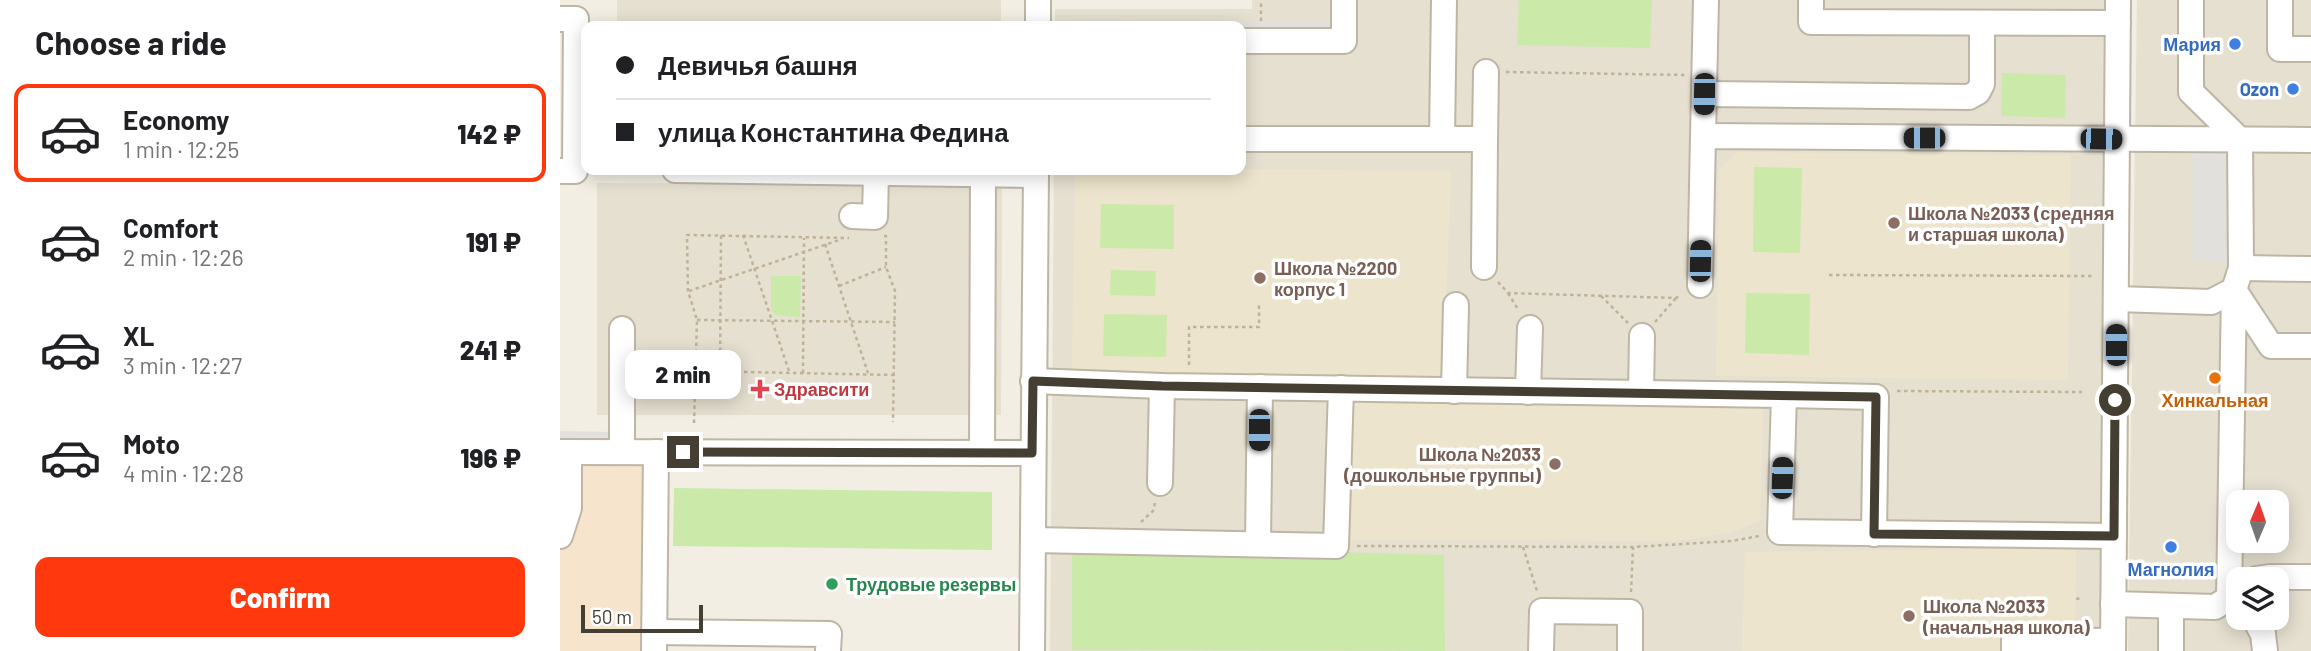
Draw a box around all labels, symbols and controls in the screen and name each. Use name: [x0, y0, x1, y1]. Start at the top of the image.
text: Choose a ride: [35, 23, 227, 61]
place label: Мария: [2163, 33, 2221, 55]
marker: Мария: [2227, 36, 2243, 52]
text: Девичья башня: [658, 49, 858, 80]
car: [1694, 73, 1715, 115]
place label: Ozon: [2240, 78, 2279, 100]
marker: Ozon: [2285, 81, 2301, 97]
icon: car: [39, 102, 102, 165]
text: Economy: [123, 104, 229, 135]
text: улица Константина Федина: [658, 116, 1009, 147]
text: 142 ₽: [457, 118, 521, 149]
car: [1904, 128, 1946, 149]
car: [2080, 128, 2123, 150]
text: 1 min · 12:25: [123, 135, 239, 163]
place label: Школа №2033 (средняя и старшая школа): [1908, 202, 2114, 245]
icon: car: [39, 210, 102, 273]
text: Comfort: [123, 212, 219, 243]
marker: Школа №2033 (средняя и старшая школа): [1886, 215, 1902, 231]
text: 191 ₽: [466, 226, 521, 257]
car: [1690, 240, 1711, 282]
text: 2 min · 12:26: [123, 243, 244, 271]
place label: Школа №2200 корпус 1: [1274, 257, 1397, 300]
marker: Школа №2200 корпус 1: [1252, 270, 1268, 286]
icon: car: [39, 318, 102, 381]
text: XL: [123, 320, 154, 351]
car: [2106, 324, 2127, 366]
text: 241 ₽: [460, 334, 521, 365]
callout: 2 min: [625, 350, 741, 400]
text: 3 min · 12:27: [123, 351, 242, 379]
text: 2 min: [655, 360, 711, 388]
marker: Хинкальная: [2207, 370, 2223, 386]
place label: Здравсити: [774, 378, 869, 400]
marker: Здравсити: [752, 381, 768, 397]
route start: [2099, 384, 2131, 416]
place label: Хинкальная: [2162, 389, 2268, 411]
car: [1249, 409, 1270, 451]
icon: car: [39, 426, 102, 489]
text: Moto: [123, 428, 180, 459]
route end: [667, 436, 699, 468]
text: 196 ₽: [460, 442, 521, 473]
place label: Школа №2033 (дошкольные группы): [1343, 443, 1542, 486]
marker: Школа №2033 (дошкольные группы): [1547, 456, 1563, 472]
car: [1771, 457, 1794, 499]
text: 4 min · 12:28: [123, 459, 244, 487]
north arrow: [2226, 490, 2289, 553]
map controls: [2226, 490, 2289, 630]
marker: Магнолия: [2163, 539, 2179, 555]
button: Confirm: [35, 557, 525, 637]
place label: Магнолия: [2127, 558, 2215, 580]
button: layers: [2226, 567, 2289, 630]
place label: Трудовые резервы: [846, 573, 1016, 595]
marker: Трудовые резервы: [824, 576, 840, 592]
place label: Школа №2033 (начальная школа): [1922, 595, 2090, 638]
scale bar: [581, 602, 704, 634]
text: 50 m: [592, 605, 632, 628]
marker: Школа №2033 (начальная школа): [1901, 608, 1917, 624]

